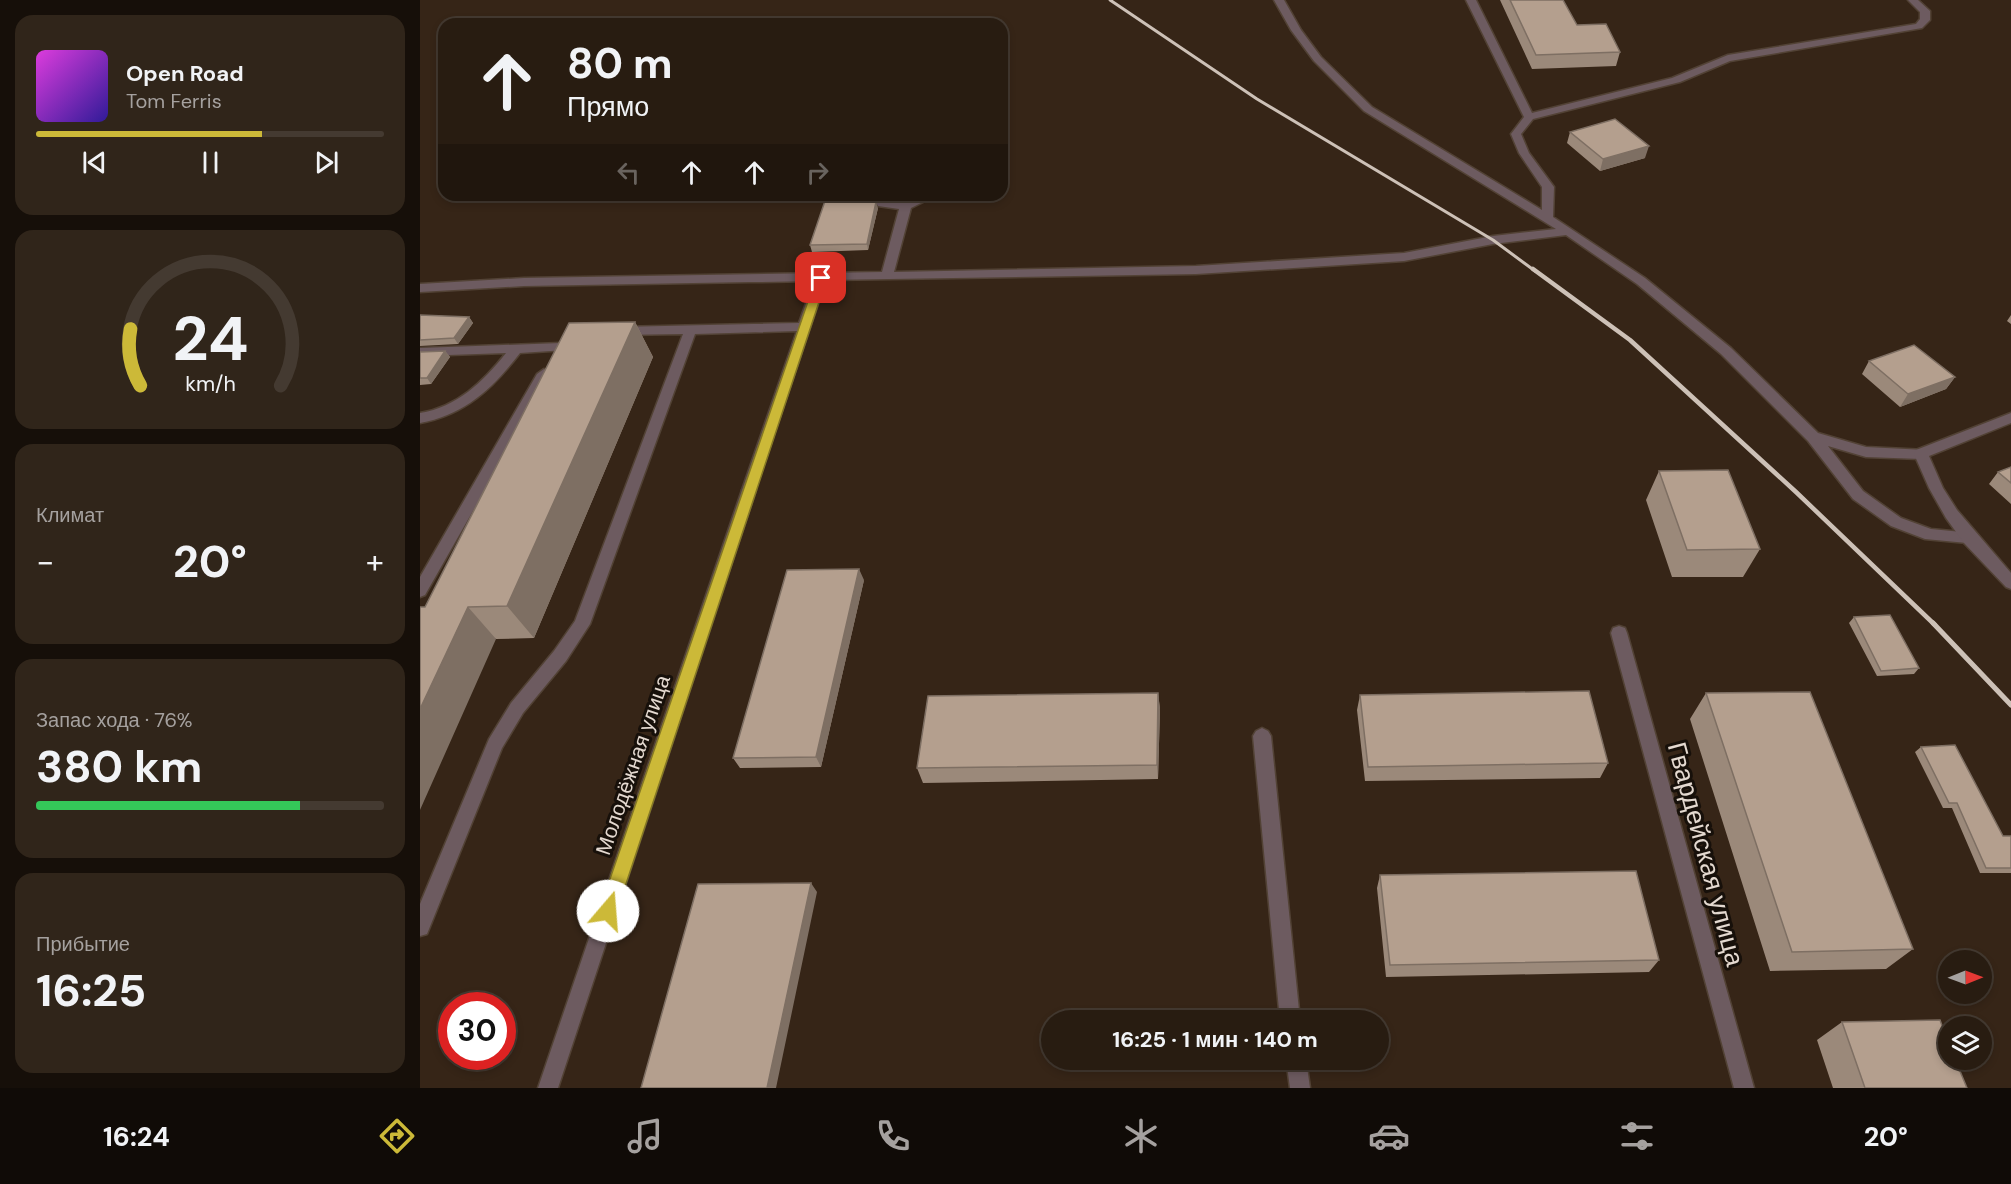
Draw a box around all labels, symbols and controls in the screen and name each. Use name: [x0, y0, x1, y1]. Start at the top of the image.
text: 80 m: [567, 36, 673, 91]
icon: ahead: [468, 42, 546, 120]
text: Open Road: [126, 59, 244, 88]
text: Tom Ferris: [126, 88, 222, 114]
text: Прямо: [567, 89, 649, 124]
icon: previous: [78, 146, 111, 179]
icon: pause: [194, 146, 227, 179]
icon: next: [310, 146, 343, 179]
icon: left: [612, 156, 645, 189]
icon: ahead: [675, 156, 708, 189]
icon: ahead: [738, 156, 771, 189]
icon: right: [801, 156, 834, 189]
pin: [795, 252, 846, 303]
icon: arrive: [804, 261, 837, 294]
text: 24: [172, 299, 248, 380]
text: km/h: [185, 371, 235, 399]
text: Климат: [36, 502, 104, 528]
text: 20°: [173, 532, 247, 591]
text: −: [36, 540, 54, 583]
text: +: [366, 540, 384, 583]
street label: Молодёжная улица: [589, 671, 677, 859]
text: Запас хода · 76%: [36, 707, 192, 733]
text: 380 km: [36, 737, 202, 796]
street label: Гвардейская улица: [1660, 738, 1752, 970]
position arrow: [576, 879, 640, 943]
text: Прибытие: [36, 931, 130, 957]
north arrow: [1938, 950, 1992, 1004]
map controls: [1938, 950, 1992, 1070]
text: 16:25: [36, 961, 146, 1020]
speed limit sign: 30: [438, 992, 516, 1070]
button: layers: [1938, 1016, 1992, 1070]
text: 16:25 · 1 мин · 140 m: [1112, 1025, 1318, 1054]
icon: directions: [376, 1115, 418, 1157]
icon: music: [624, 1115, 666, 1157]
icon: phone: [872, 1115, 914, 1157]
icon: climate: [1120, 1115, 1162, 1157]
icon: car: [1368, 1115, 1410, 1157]
icon: filters: [1616, 1115, 1658, 1157]
text: 16:24: [103, 1119, 170, 1154]
text: 20°: [1864, 1119, 1908, 1154]

